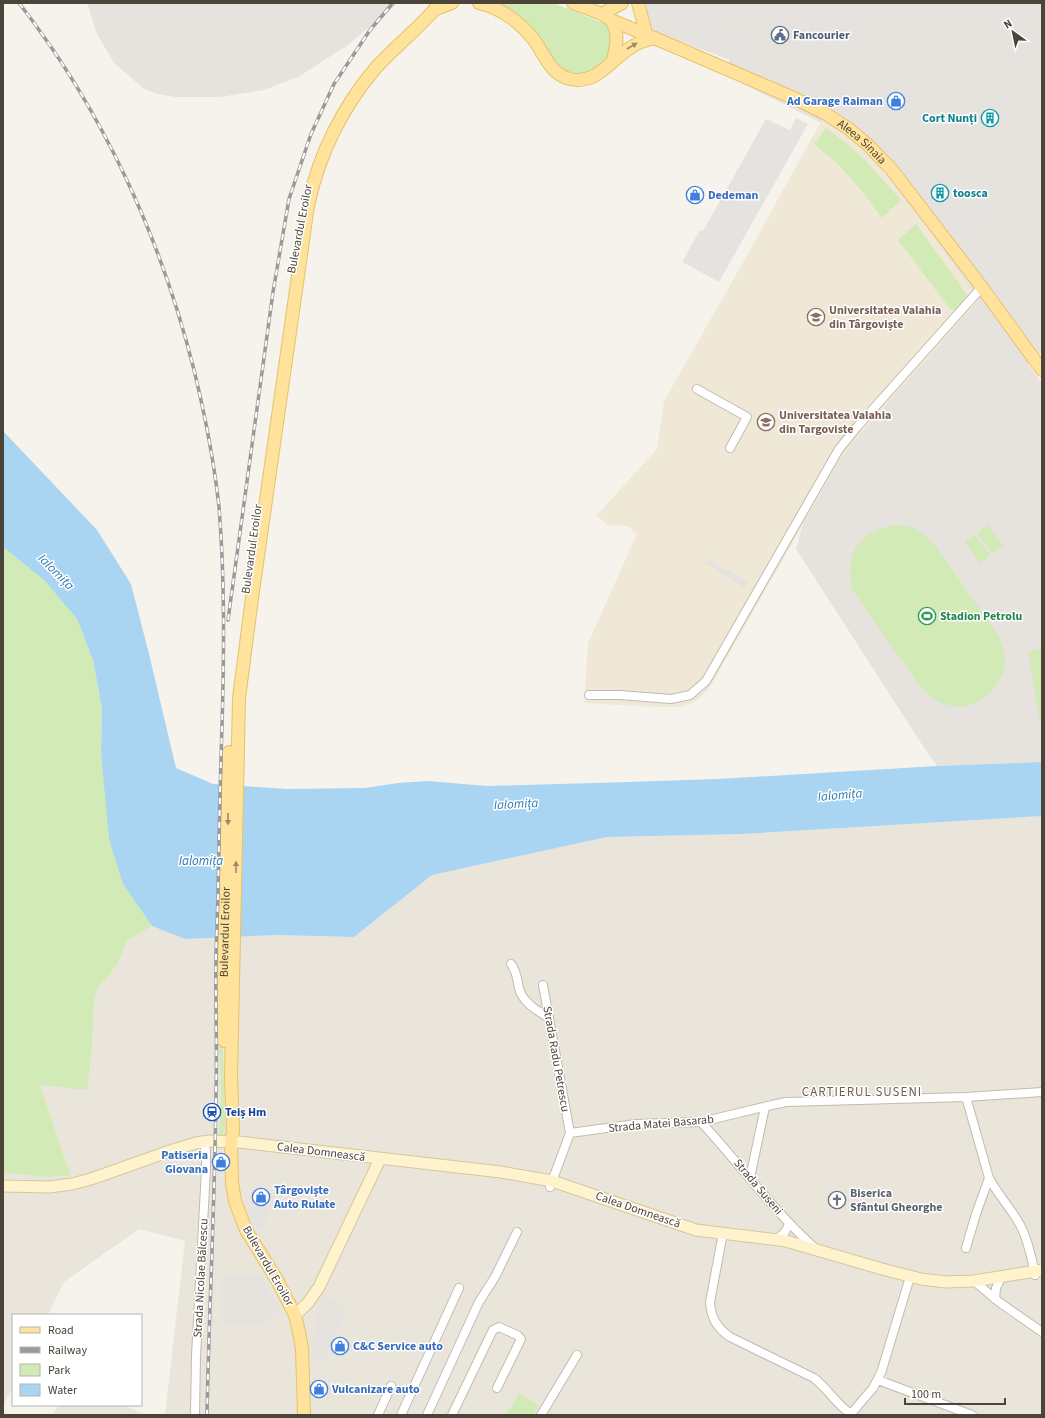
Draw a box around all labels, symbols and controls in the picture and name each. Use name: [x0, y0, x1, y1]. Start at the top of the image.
north arrow: [993, 12, 1033, 52]
text: N: [1001, 16, 1015, 32]
public building icon: Fancourier: [770, 25, 790, 45]
place label: Fancourier: [793, 27, 850, 44]
one-way arrow: [626, 43, 638, 50]
shop icon: Ad Garage Raiman: [886, 91, 906, 111]
place label: Ad Garage Raiman: [786, 93, 883, 110]
building icon: Cort Nunți: [980, 108, 1000, 128]
place label: Cort Nunți: [922, 110, 977, 127]
street label: Aleea Sinaia: [834, 115, 890, 168]
street label: Bulevardul Eroilor: [283, 182, 317, 275]
building icon: toosca: [930, 183, 950, 203]
shop icon: Dedeman: [685, 185, 705, 205]
place label: toosca: [953, 185, 988, 202]
place label: Dedeman: [708, 187, 759, 204]
place label: Universitatea Valahia din Târgoviște: [829, 302, 941, 333]
school or university icon: Universitatea Valahia din Târgoviște: [806, 307, 826, 327]
place label: Universitatea Valahia din Targoviste: [779, 407, 891, 438]
school or university icon: Universitatea Valahia din Targoviste: [756, 412, 776, 432]
street label: Bulevardul Eroilor: [237, 502, 267, 595]
water label: Ialomița: [34, 550, 78, 594]
sports icon: Stadion Petrolu: [917, 606, 937, 626]
place label: Stadion Petrolu: [940, 608, 1022, 625]
water label: Ialomița: [817, 784, 863, 806]
water label: Ialomița: [493, 794, 539, 814]
one-way arrow: [225, 813, 231, 826]
water label: Ialomița: [179, 852, 223, 870]
one-way arrow: [233, 860, 239, 873]
street label: Bulevardul Eroilor: [215, 886, 234, 977]
street label: Strada Radu Petrescu: [538, 1005, 574, 1113]
district label: CARTIERUL SUSENI: [802, 1083, 922, 1101]
station icon: Teiș Hm: [202, 1102, 222, 1122]
place label: Teiș Hm: [225, 1104, 266, 1121]
street label: Strada Matei Basarab: [608, 1111, 715, 1137]
street label: Calea Domnească: [276, 1138, 366, 1166]
place label: Patiseria Giovana: [161, 1147, 208, 1178]
shop icon: Patiseria Giovana: [211, 1152, 231, 1172]
street label: Strada Suseni: [729, 1155, 787, 1219]
place label: Târgoviște Auto Rulate: [273, 1182, 335, 1213]
place label: Biserica Sfântul Gheorghe: [850, 1185, 942, 1216]
shop icon: Târgoviște Auto Rulate: [251, 1187, 271, 1207]
street label: Calea Domnească: [593, 1187, 683, 1233]
church icon: Biserica Sfântul Gheorghe: [827, 1190, 847, 1210]
street label: Strada Nicolae Bălcescu: [189, 1218, 213, 1338]
street label: Bulevardul Eroilor: [238, 1223, 298, 1310]
legend: [12, 1314, 142, 1406]
text: Road: [48, 1322, 74, 1339]
shop icon: C&C Service auto: [330, 1336, 350, 1356]
place label: C&C Service auto: [353, 1338, 443, 1355]
text: Railway: [48, 1342, 87, 1359]
text: Park: [48, 1362, 70, 1379]
shop icon: Vulcanizare auto: [309, 1379, 329, 1399]
scale bar: [905, 1380, 1005, 1406]
place label: Vulcanizare auto: [331, 1381, 420, 1398]
text: Water: [48, 1382, 78, 1399]
text: 100 m: [911, 1386, 941, 1403]

